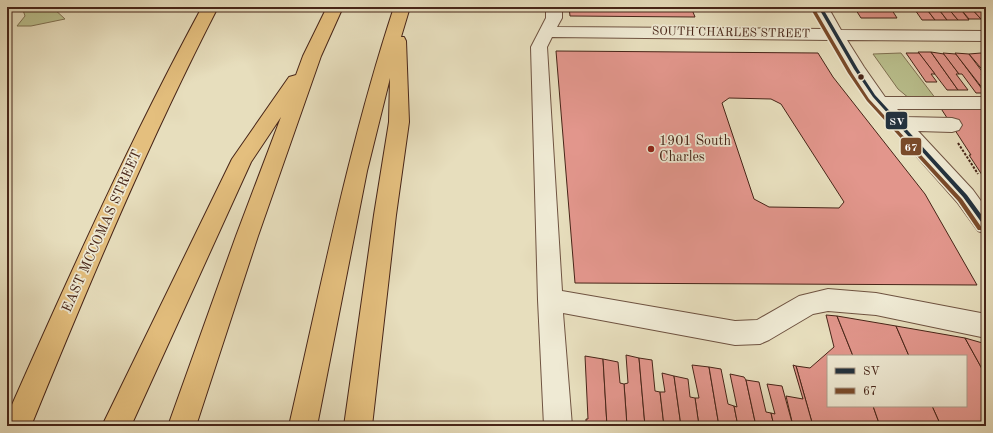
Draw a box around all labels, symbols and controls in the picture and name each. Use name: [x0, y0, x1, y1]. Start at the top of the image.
street label: SOUTH CHARLES STREET: [652, 26, 810, 40]
unlabelled marker: [856, 72, 866, 82]
line badge: SV: [885, 111, 908, 130]
text: SV: [889, 117, 905, 128]
place label: 1901 South Charles: [659, 134, 731, 164]
line badge: 67: [900, 137, 922, 156]
text: 67: [905, 143, 917, 154]
marker: 1901 South Charles: [646, 144, 656, 154]
street label: EAST MCCOMAS STREET: [60, 148, 144, 314]
legend: [827, 355, 967, 407]
text: SV: [863, 366, 880, 378]
text: 67: [863, 386, 877, 398]

